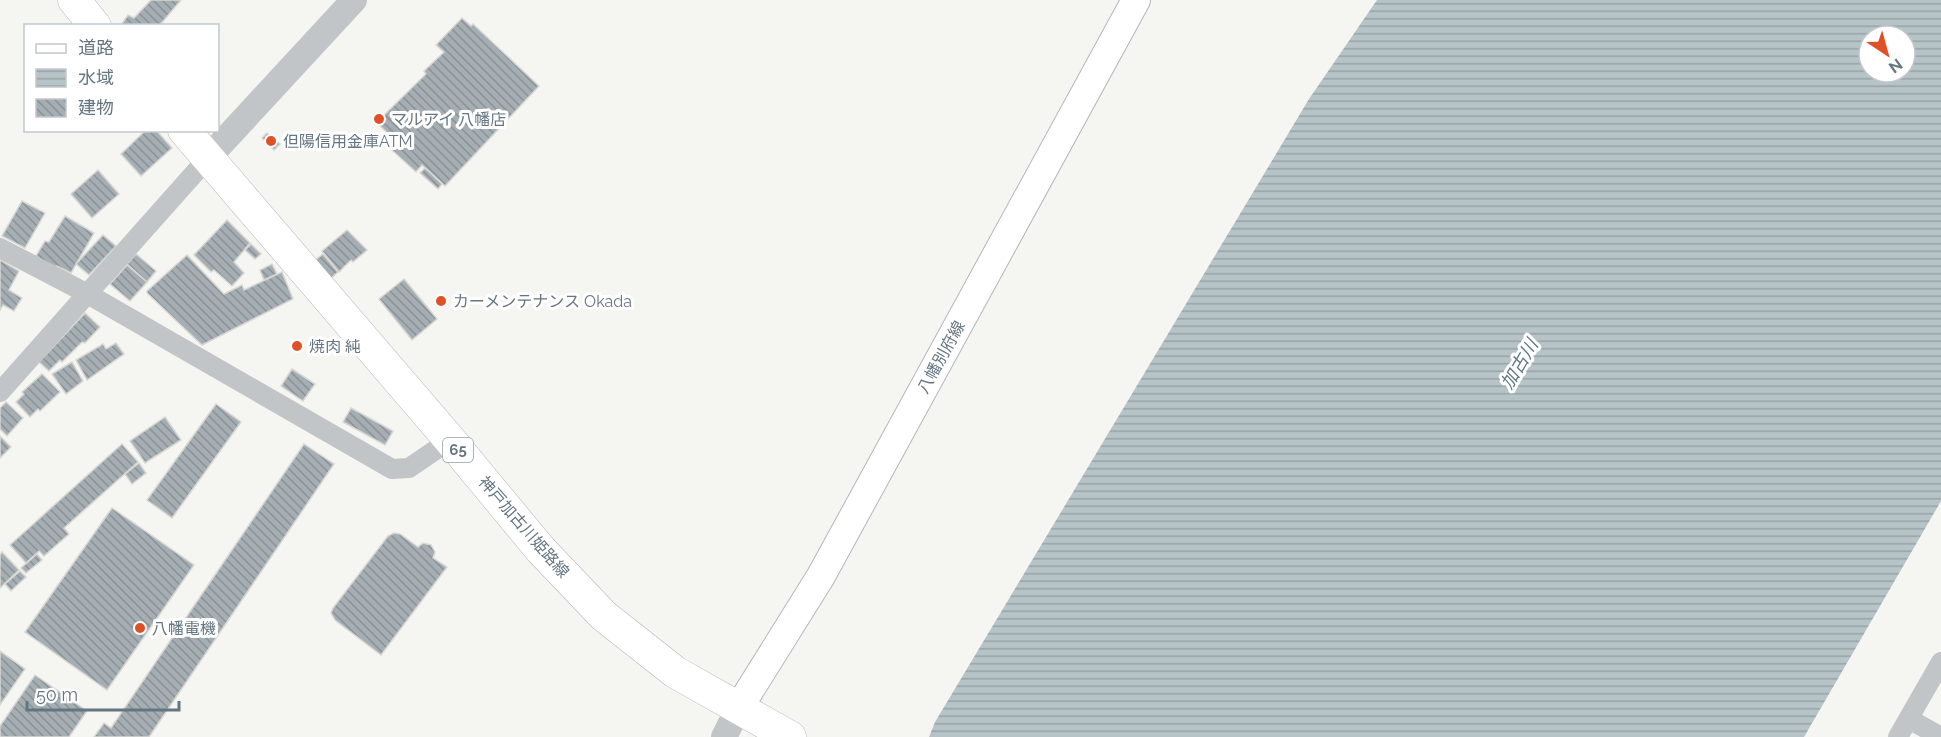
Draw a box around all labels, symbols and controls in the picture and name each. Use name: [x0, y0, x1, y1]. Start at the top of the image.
legend: [24, 24, 219, 132]
north arrow: [1857, 24, 1917, 84]
text: 道路: [78, 37, 114, 58]
text: N: [1885, 54, 1906, 77]
text: 水域: [78, 67, 114, 88]
text: 建物: [78, 97, 114, 118]
place label: マルアイ 八幡店: [391, 110, 506, 129]
marker: マルアイ 八幡店: [372, 112, 386, 126]
place label: 但陽信用金庫ATM: [283, 132, 413, 151]
marker: 但陽信用金庫ATM: [264, 134, 278, 148]
place label: カーメンテナンス Okada: [453, 292, 632, 311]
marker: カーメンテナンス Okada: [434, 294, 448, 308]
street label: 八幡別府線: [913, 317, 969, 397]
water label: 加古川: [1496, 334, 1543, 393]
place label: 焼肉 純: [309, 337, 361, 356]
marker: 焼肉 純: [290, 339, 304, 353]
road number: 65: [443, 438, 473, 462]
street label: 神戸加古川姫路線: [475, 472, 573, 582]
place label: 八幡電機: [152, 619, 216, 638]
marker: 八幡電機: [133, 621, 147, 635]
scale bar: [27, 674, 178, 712]
text: 50 m: [36, 684, 78, 705]

